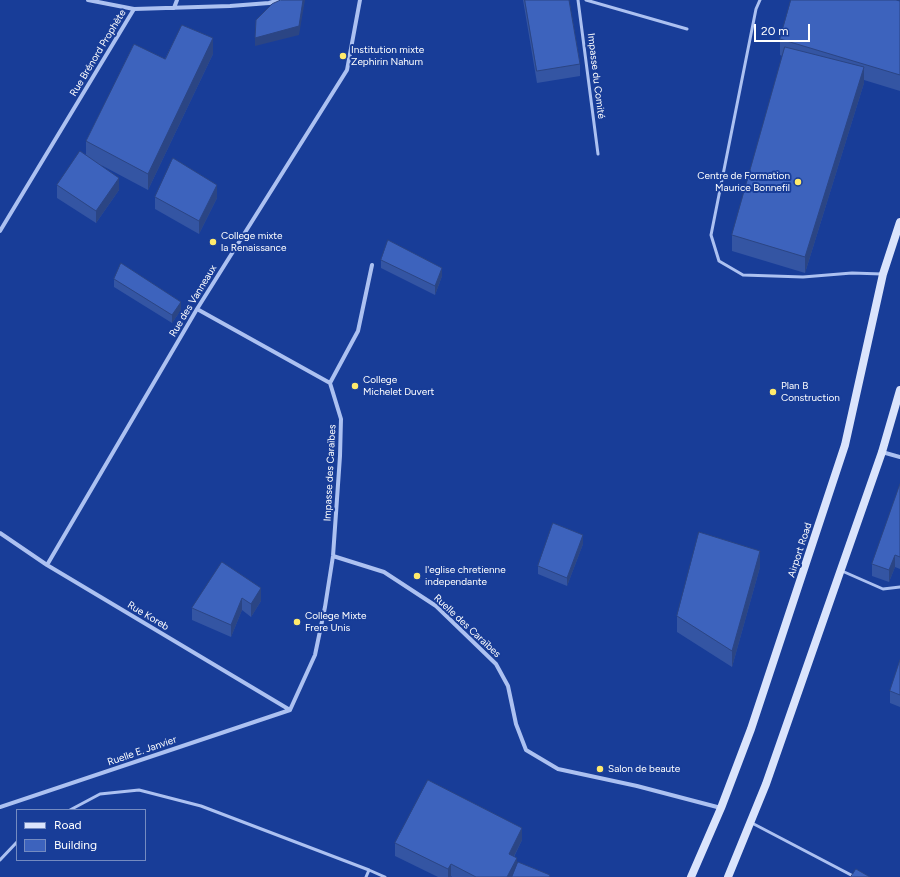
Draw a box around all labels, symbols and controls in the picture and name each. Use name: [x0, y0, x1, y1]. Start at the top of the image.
street label: Rue Brénord Prophète: [67, 8, 129, 98]
scale bar: [756, 16, 812, 42]
text: 20 m: [761, 24, 789, 38]
street label: Impasse du Comité: [585, 32, 607, 120]
place label: Institution mixte Zephirin Nahum: [351, 44, 424, 68]
marker: Institution mixte Zephirin Nahum: [338, 51, 348, 61]
place label: Centre de Formation Maurice Bonnefil: [697, 170, 790, 194]
marker: Centre de Formation Maurice Bonnefil: [793, 177, 803, 187]
place label: College mixte la Renaissance: [221, 230, 286, 254]
marker: College mixte la Renaissance: [208, 237, 218, 247]
street label: Rue des Vanneaux: [167, 263, 219, 339]
place label: College Michelet Duvert: [363, 374, 434, 398]
place label: Plan B Construction: [781, 380, 840, 404]
marker: College Michelet Duvert: [350, 381, 360, 391]
marker: Plan B Construction: [768, 387, 778, 397]
street label: Impasse des Caraïbes: [321, 424, 339, 522]
street label: Airport Road: [786, 521, 814, 579]
place label: l'eglise chretienne independante: [425, 564, 506, 588]
marker: l'eglise chretienne independante: [412, 571, 422, 581]
street label: Ruelle des Caraïbes: [431, 592, 503, 660]
street label: Rue Koreb: [125, 599, 171, 633]
place label: College Mixte Frere Unis: [305, 610, 366, 634]
marker: College Mixte Frere Unis: [292, 617, 302, 627]
street label: Ruelle E. Janvier: [106, 734, 178, 768]
place label: Salon de beaute: [608, 763, 680, 775]
marker: Salon de beaute: [595, 764, 605, 774]
legend: [16, 809, 146, 861]
text: Road: [54, 818, 82, 832]
text: Building: [54, 838, 97, 852]

